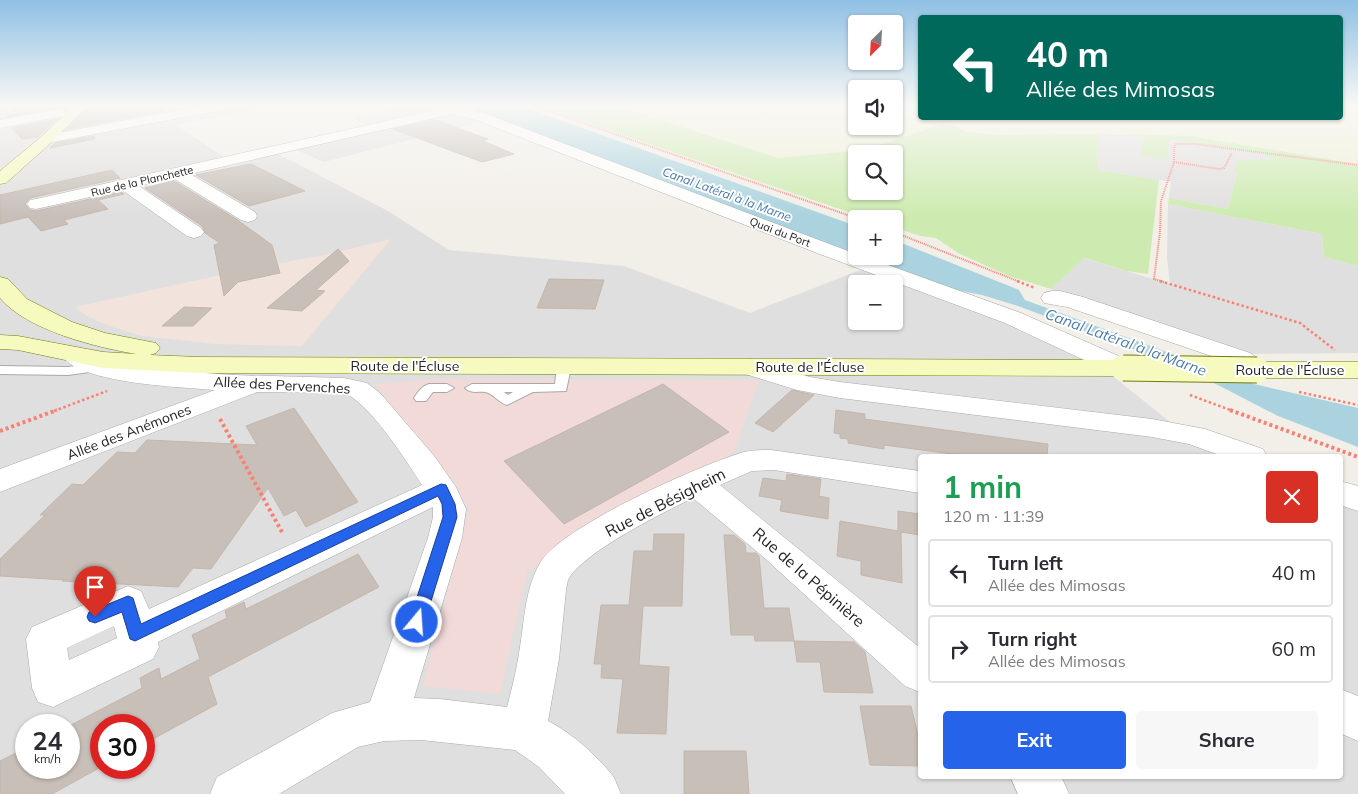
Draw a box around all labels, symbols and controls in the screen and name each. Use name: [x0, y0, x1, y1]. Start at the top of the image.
north arrow: [848, 15, 902, 70]
map controls: [848, 15, 903, 330]
text: 40 m: [1026, 32, 1109, 76]
icon: left: [943, 35, 1008, 100]
text: Allée des Mimosas: [1026, 75, 1215, 103]
button: sound: [848, 80, 903, 135]
button: search: [848, 145, 903, 200]
street label: Rue de la Planchette: [89, 162, 195, 200]
water label: Canal Latéral à la Marne: [660, 164, 794, 225]
button: +: [848, 210, 903, 265]
street label: Quai du Port: [748, 214, 813, 250]
button: −: [848, 275, 903, 330]
water label: Canal Latéral à la Marne: [1043, 304, 1209, 380]
street label: Route de l'Écluse: [351, 357, 459, 375]
street label: Route de l'Écluse: [756, 358, 864, 376]
street label: Route de l'Écluse: [1236, 361, 1344, 379]
street label: Allée des Pervenches: [213, 372, 351, 398]
street label: Allée des Anémones: [64, 400, 194, 464]
street label: Rue de Bésigheim: [601, 463, 729, 541]
text: 1 min: [943, 468, 1022, 506]
button: close: [1266, 471, 1318, 523]
text: 120 m · 11:39: [943, 506, 1044, 526]
street label: Rue de la Pépinière: [749, 523, 869, 631]
text: Turn left: [988, 551, 1063, 575]
icon: left: [945, 559, 973, 587]
text: 40 m: [1272, 561, 1316, 585]
pin: [74, 566, 116, 617]
icon: arrive: [81, 573, 109, 601]
text: Allée des Mimosas: [988, 575, 1126, 595]
position arrow: [390, 595, 442, 647]
text: Turn right: [988, 627, 1077, 651]
icon: right: [945, 635, 973, 663]
text: 60 m: [1272, 637, 1316, 661]
text: Allée des Mimosas: [988, 651, 1126, 671]
button: Exit: [943, 711, 1126, 769]
button: Share: [1136, 711, 1318, 769]
speed limit sign: 30: [90, 714, 155, 779]
text: 24: [32, 725, 63, 756]
text: km/h: [34, 751, 61, 766]

